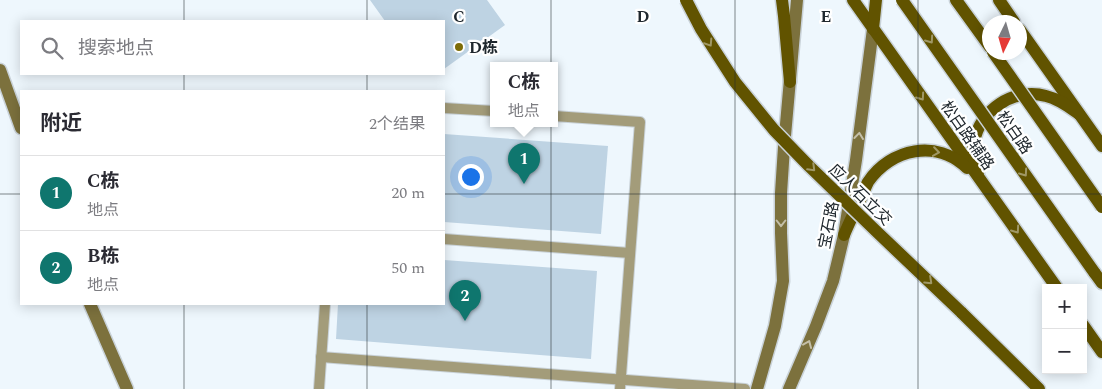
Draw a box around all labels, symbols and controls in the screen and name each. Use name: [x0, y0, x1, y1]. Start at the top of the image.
text: C: [453, 5, 465, 29]
text: D: [637, 5, 650, 29]
text: E: [821, 5, 831, 29]
north arrow: [982, 15, 1027, 60]
search box: [20, 20, 445, 75]
icon: search: [38, 34, 66, 62]
text: 搜索地点: [78, 34, 154, 63]
one-way arrow: [924, 34, 933, 44]
place label: D栋: [469, 36, 498, 60]
one-way arrow: [703, 37, 713, 46]
marker: D栋: [453, 41, 465, 53]
popup: [490, 62, 558, 127]
text: C栋: [508, 68, 540, 97]
one-way arrow: [915, 92, 925, 101]
street label: 松白路辅路: [934, 96, 1000, 175]
text: 地点: [508, 99, 540, 123]
street label: 松白路: [991, 106, 1038, 159]
text: 附近: [40, 108, 82, 140]
text: 2个结果: [369, 112, 425, 136]
one-way arrow: [853, 132, 864, 140]
pin: 1: [508, 143, 540, 184]
one-way arrow: [932, 146, 940, 157]
street label: 应人石立交: [823, 158, 897, 231]
one-way arrow: [806, 163, 815, 172]
your location: [458, 164, 484, 190]
text: C栋: [87, 167, 120, 196]
one-way arrow: [1018, 167, 1027, 176]
text: 1: [52, 181, 60, 205]
text: 20 m: [391, 181, 425, 205]
text: 地点: [87, 198, 119, 222]
street label: 宝石路: [813, 199, 845, 251]
one-way arrow: [776, 220, 786, 227]
one-way arrow: [1010, 224, 1018, 233]
text: B栋: [87, 242, 119, 271]
text: 2: [52, 256, 60, 280]
text: 50 m: [391, 256, 425, 280]
text: 地点: [87, 273, 119, 297]
one-way arrow: [923, 275, 932, 284]
pin: 2: [449, 280, 481, 321]
map controls: [1042, 284, 1087, 374]
button: +: [1042, 284, 1087, 329]
button: −: [1042, 329, 1087, 374]
one-way arrow: [802, 340, 813, 349]

